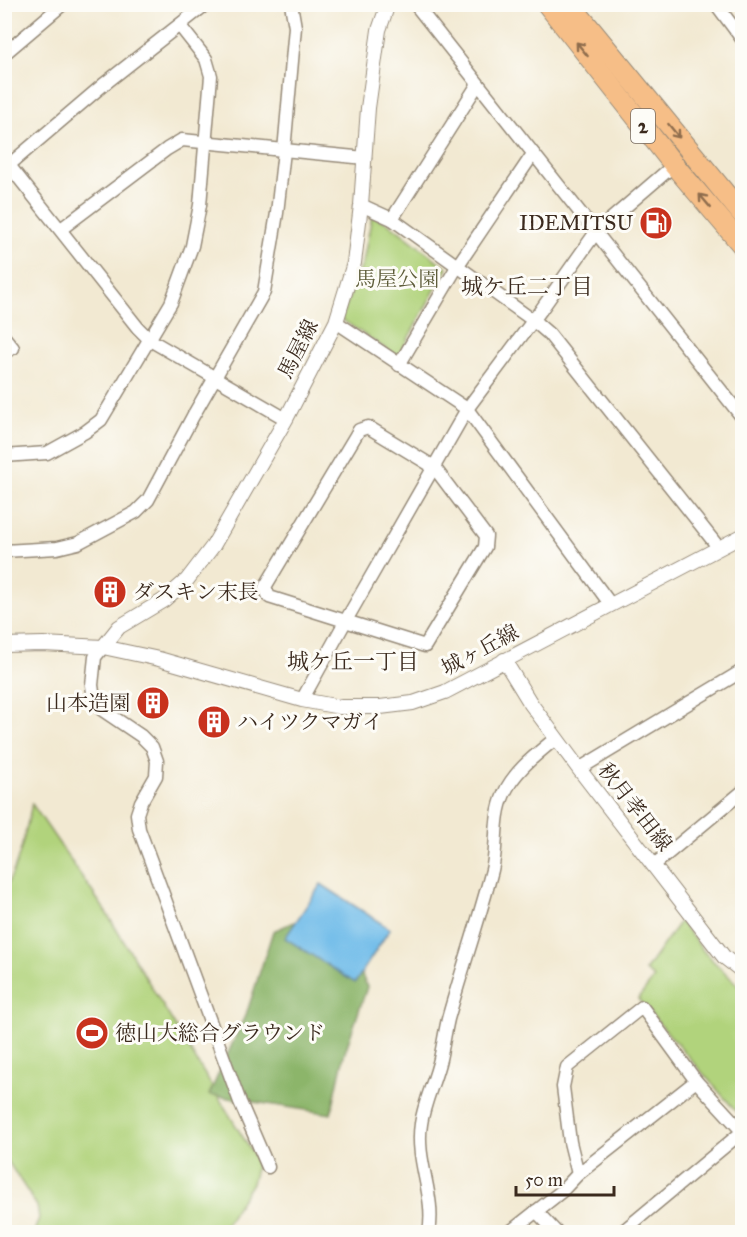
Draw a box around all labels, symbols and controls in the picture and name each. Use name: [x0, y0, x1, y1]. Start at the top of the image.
one-way arrow: [575, 42, 589, 57]
road number: 2: [631, 109, 655, 143]
one-way arrow: [668, 123, 681, 139]
one-way arrow: [698, 193, 711, 209]
fuel station icon: IDEMITSU: [638, 205, 674, 241]
place label: IDEMITSU: [519, 210, 633, 236]
park label: 馬屋公園: [355, 266, 439, 292]
district label: 城ケ丘二丁目: [461, 273, 593, 300]
street label: 馬屋線: [272, 315, 324, 383]
building icon: ダスキン末長: [92, 574, 128, 610]
place label: ダスキン末長: [133, 579, 259, 605]
street label: 城ヶ丘線: [437, 619, 523, 681]
district label: 城ケ丘一丁目: [287, 648, 419, 675]
building icon: 山本造園: [135, 685, 171, 721]
place label: 山本造園: [46, 690, 130, 716]
building icon: ハイツクマガイ: [196, 704, 232, 740]
place label: ハイツクマガイ: [237, 709, 383, 735]
street label: 秋月孝田線: [592, 758, 678, 856]
sports icon: 徳山大総合グラウンド: [74, 1015, 110, 1051]
place label: 徳山大総合グラウンド: [115, 1020, 325, 1046]
scale bar: [516, 1159, 614, 1197]
text: 50 m: [525, 1169, 563, 1191]

